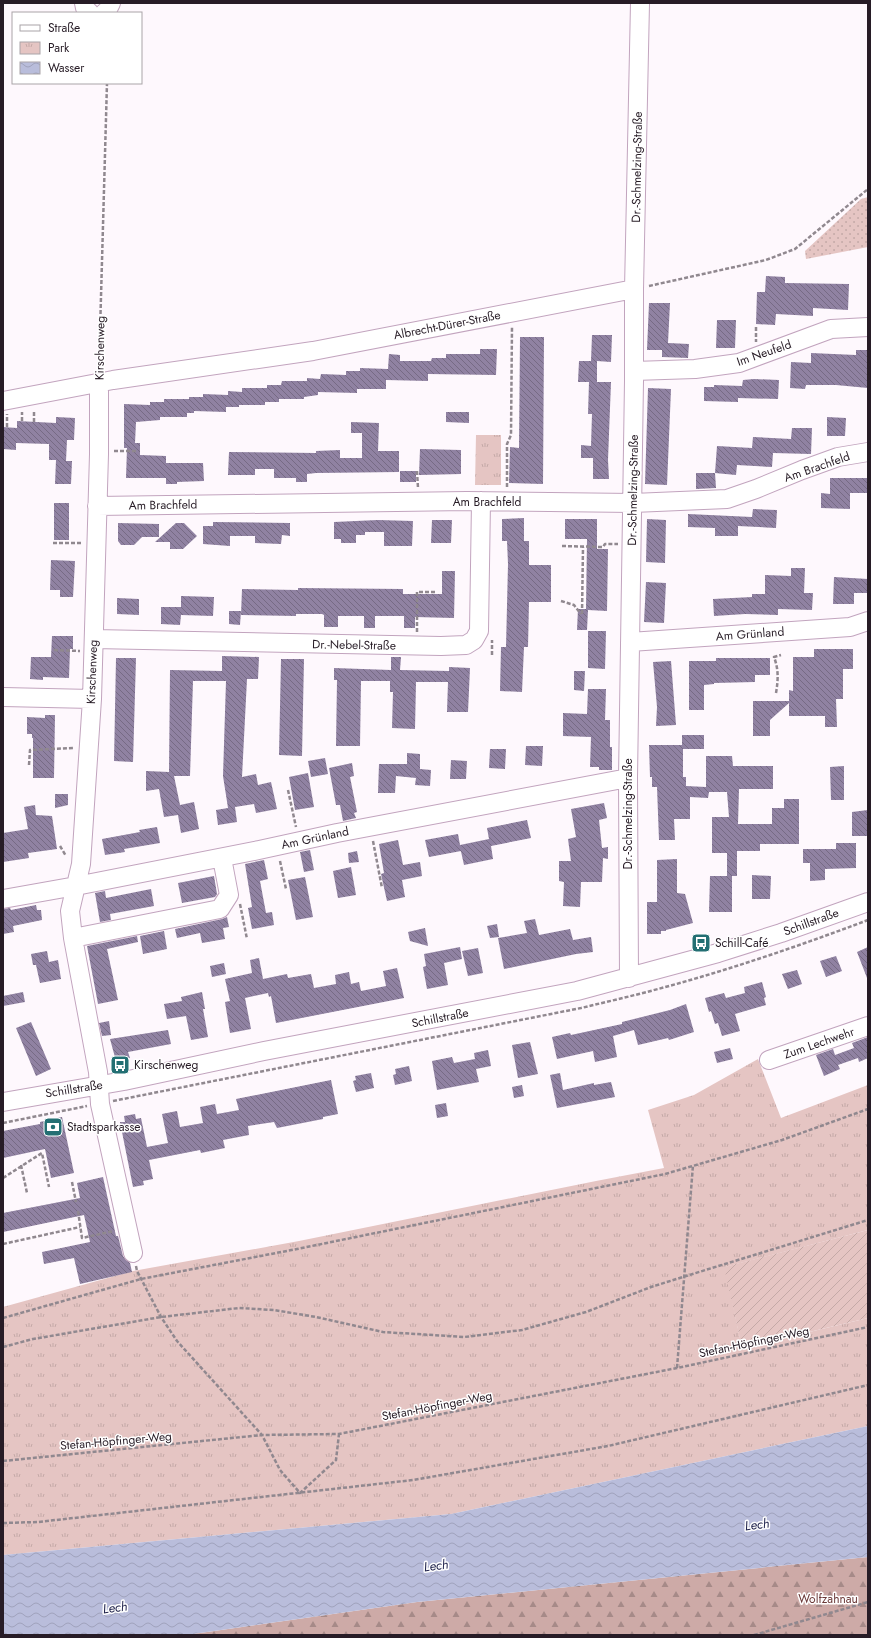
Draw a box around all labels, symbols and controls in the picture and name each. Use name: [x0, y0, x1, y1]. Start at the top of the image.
legend: [12, 12, 142, 84]
text: Straße: [48, 19, 80, 37]
text: Park: [48, 39, 70, 57]
text: Wasser: [48, 59, 85, 77]
street label: Dr.-Schmelzing-Straße: [627, 111, 647, 223]
street label: Albrecht-Dürer-Straße: [392, 306, 502, 344]
street label: Kirschenweg: [90, 316, 110, 380]
street label: Im Neufeld: [734, 335, 794, 371]
street label: Dr.-Schmelzing-Straße: [623, 434, 643, 546]
street label: Am Brachfeld: [782, 447, 852, 487]
street label: Am Brachfeld: [453, 493, 521, 511]
street label: Am Brachfeld: [128, 495, 198, 515]
street label: Am Grünland: [715, 623, 785, 645]
street label: Dr.-Nebel-Straße: [312, 635, 396, 655]
street label: Kirschenweg: [82, 640, 102, 704]
street label: Dr.-Schmelzing-Straße: [619, 758, 637, 870]
street label: Am Grünland: [280, 822, 350, 854]
street label: Schillstraße: [781, 904, 841, 940]
bus stop icon: Schill-Café: [690, 932, 712, 954]
place label: Schill-Café: [715, 934, 768, 952]
street label: Schillstraße: [410, 1004, 470, 1032]
street label: Zum Lechwehr: [781, 1022, 858, 1063]
bus stop icon: Kirschenweg: [109, 1054, 131, 1076]
place label: Kirschenweg: [134, 1056, 198, 1074]
street label: Schillstraße: [44, 1076, 104, 1102]
bank icon: Stadtsparkasse: [42, 1116, 64, 1138]
place label: Stadtsparkasse: [67, 1118, 140, 1136]
street label: Stefan-Höpfinger-Weg: [697, 1322, 811, 1362]
street label: Stefan-Höpfinger-Weg: [380, 1386, 494, 1426]
street label: Stefan-Höpfinger-Weg: [59, 1427, 173, 1455]
water label: Lech: [744, 1514, 771, 1535]
water label: Lech: [423, 1555, 450, 1576]
park label: Wolfzahnau: [798, 1590, 858, 1608]
water label: Lech: [102, 1597, 129, 1618]

